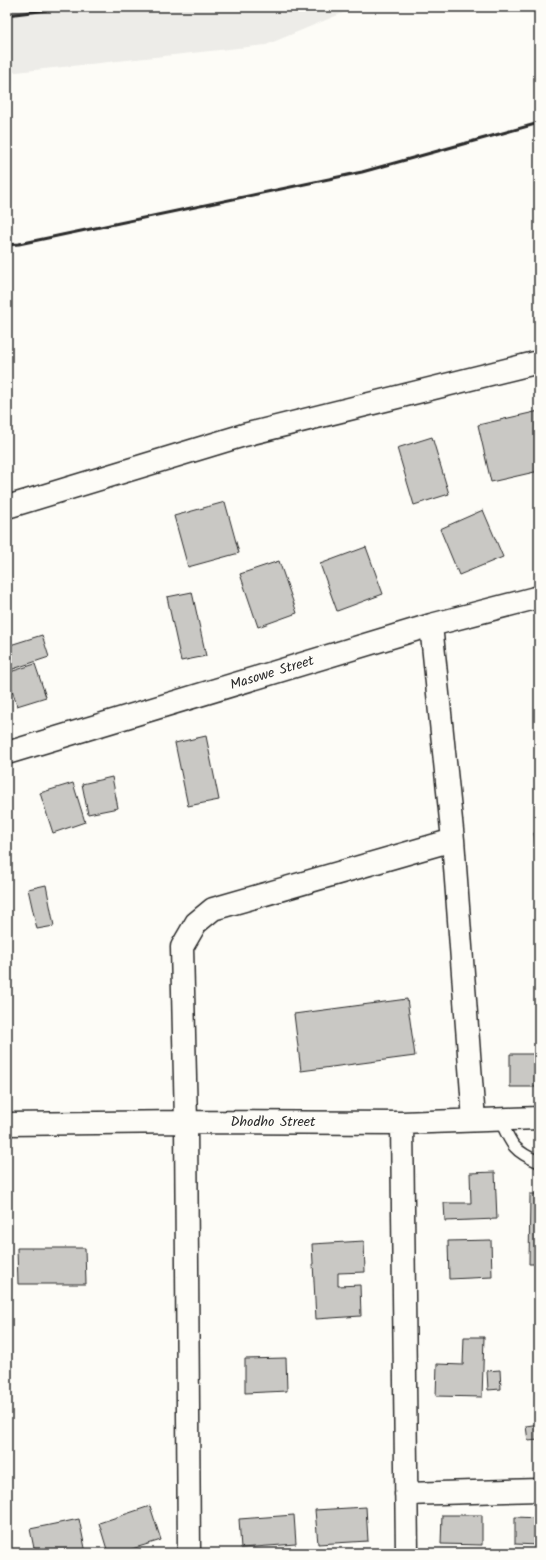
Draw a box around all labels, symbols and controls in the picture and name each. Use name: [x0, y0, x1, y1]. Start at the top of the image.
street label: Masowe Street: [227, 650, 317, 696]
street label: Dhodho Street: [231, 1111, 316, 1133]

